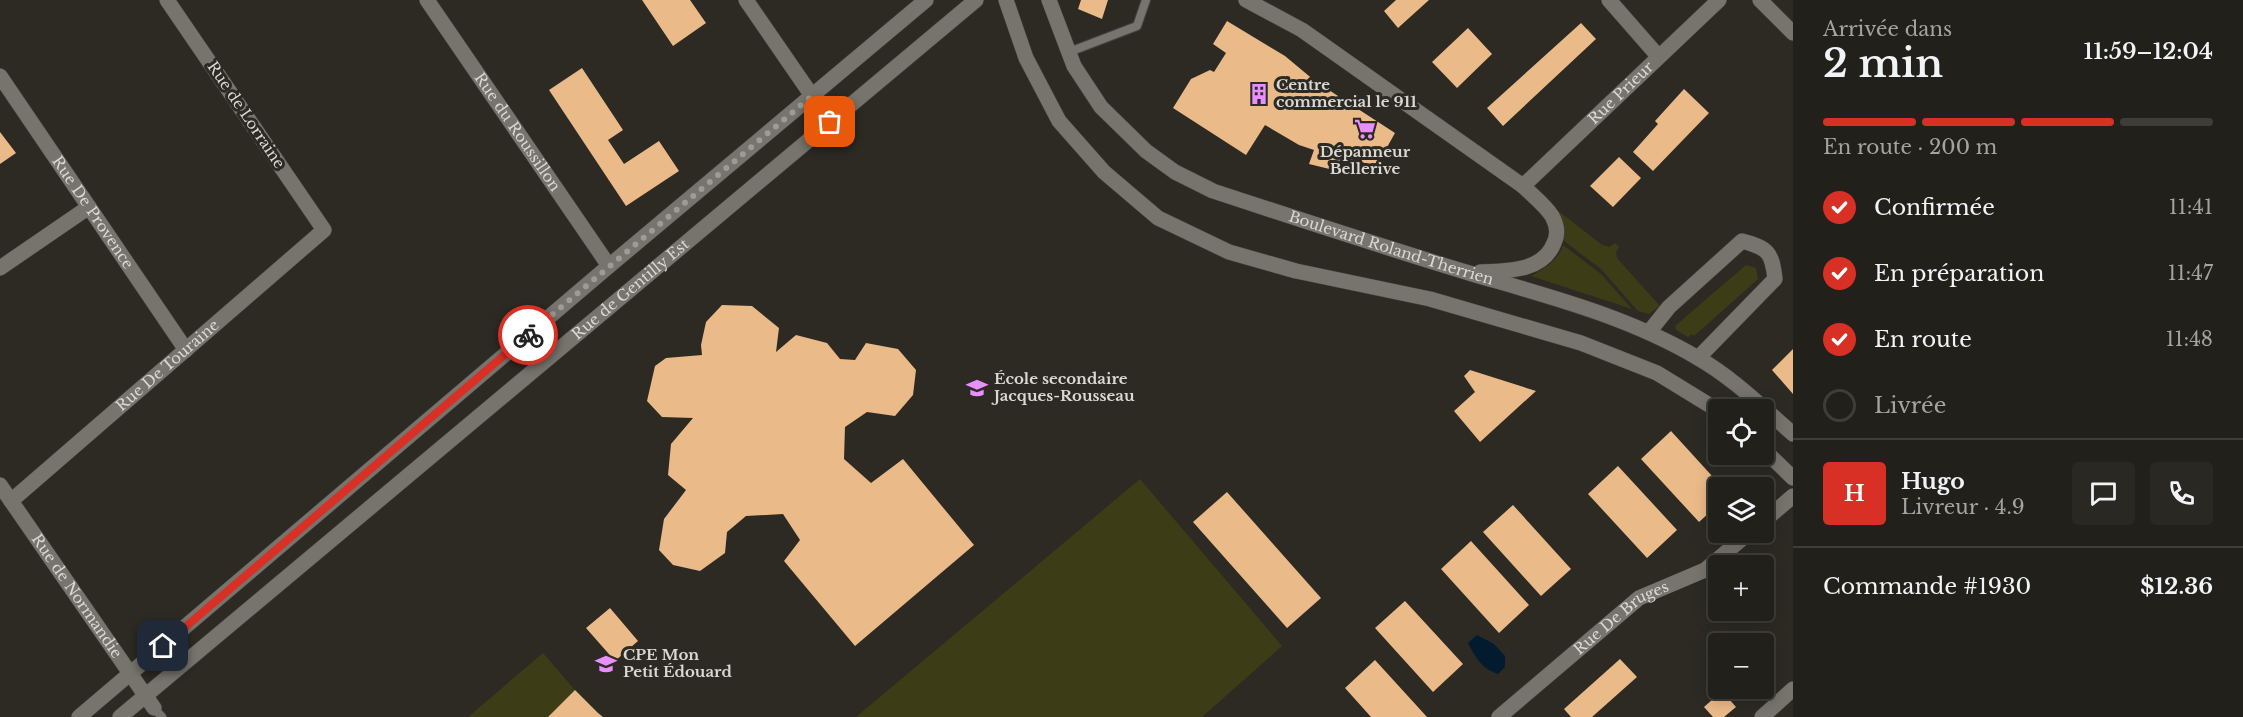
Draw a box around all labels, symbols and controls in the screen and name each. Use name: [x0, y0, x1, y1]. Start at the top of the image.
text: Arrivée dans: [1823, 17, 1952, 41]
text: 11:59–12:04: [2084, 38, 2213, 65]
text: 2 min: [1823, 39, 1943, 88]
street label: Rue Prieur: [1584, 57, 1658, 128]
street label: Rue de Lorraine: [204, 58, 289, 172]
street label: Rue du Roussillon: [471, 69, 565, 195]
place label: Centre commercial le 911: [1276, 75, 1417, 111]
building icon: Centre commercial le 911: [1247, 82, 1271, 106]
pin: [804, 96, 855, 147]
icon: bag: [813, 105, 846, 138]
supermarket icon: Dépanneur Bellerive: [1353, 117, 1377, 141]
text: En route · 200 m: [1823, 135, 1997, 159]
place label: Dépanneur Bellerive: [1320, 142, 1411, 178]
street label: Rue De Provence: [48, 152, 138, 272]
icon: check: [1823, 191, 1856, 224]
text: Confirmée: [1874, 194, 1995, 221]
text: 11:41: [2169, 195, 2213, 219]
street label: Boulevard Roland-Therrien: [1286, 207, 1496, 289]
street label: Rue de Gentilly Est: [568, 234, 693, 344]
icon: check: [1823, 257, 1856, 290]
text: En préparation: [1874, 260, 2044, 287]
text: 11:47: [2168, 261, 2213, 285]
courier: [498, 305, 558, 365]
street label: Rue De Touraine: [112, 315, 223, 415]
icon: bike: [512, 319, 545, 352]
icon: check: [1823, 323, 1856, 356]
text: En route: [1874, 326, 1972, 353]
text: 11:48: [2166, 327, 2213, 351]
place label: École secondaire Jacques-Rousseau: [991, 369, 1135, 405]
school or university icon: École secondaire Jacques-Rousseau: [965, 376, 989, 400]
text: Livrée: [1874, 392, 1946, 419]
map controls: [1708, 399, 1774, 699]
button: locate: [1708, 399, 1774, 465]
button: chat: [2072, 462, 2135, 525]
button: phone: [2150, 462, 2213, 525]
text: Hugo: [1901, 468, 1965, 495]
button: layers: [1708, 477, 1774, 543]
text: H: [1844, 480, 1865, 507]
text: Livreur · 4.9: [1901, 495, 2025, 519]
street label: Rue de Normandie: [28, 530, 127, 661]
button: +: [1708, 555, 1774, 621]
text: Commande #1930: [1823, 573, 2031, 600]
text: $12.36: [2140, 573, 2213, 600]
street label: Rue De Bruges: [1569, 576, 1671, 658]
pin: [137, 620, 188, 671]
icon: home: [146, 629, 179, 662]
button: −: [1708, 633, 1774, 699]
place label: CPE Mon Petit Édouard: [623, 645, 732, 681]
school or university icon: CPE Mon Petit Édouard: [594, 652, 618, 676]

